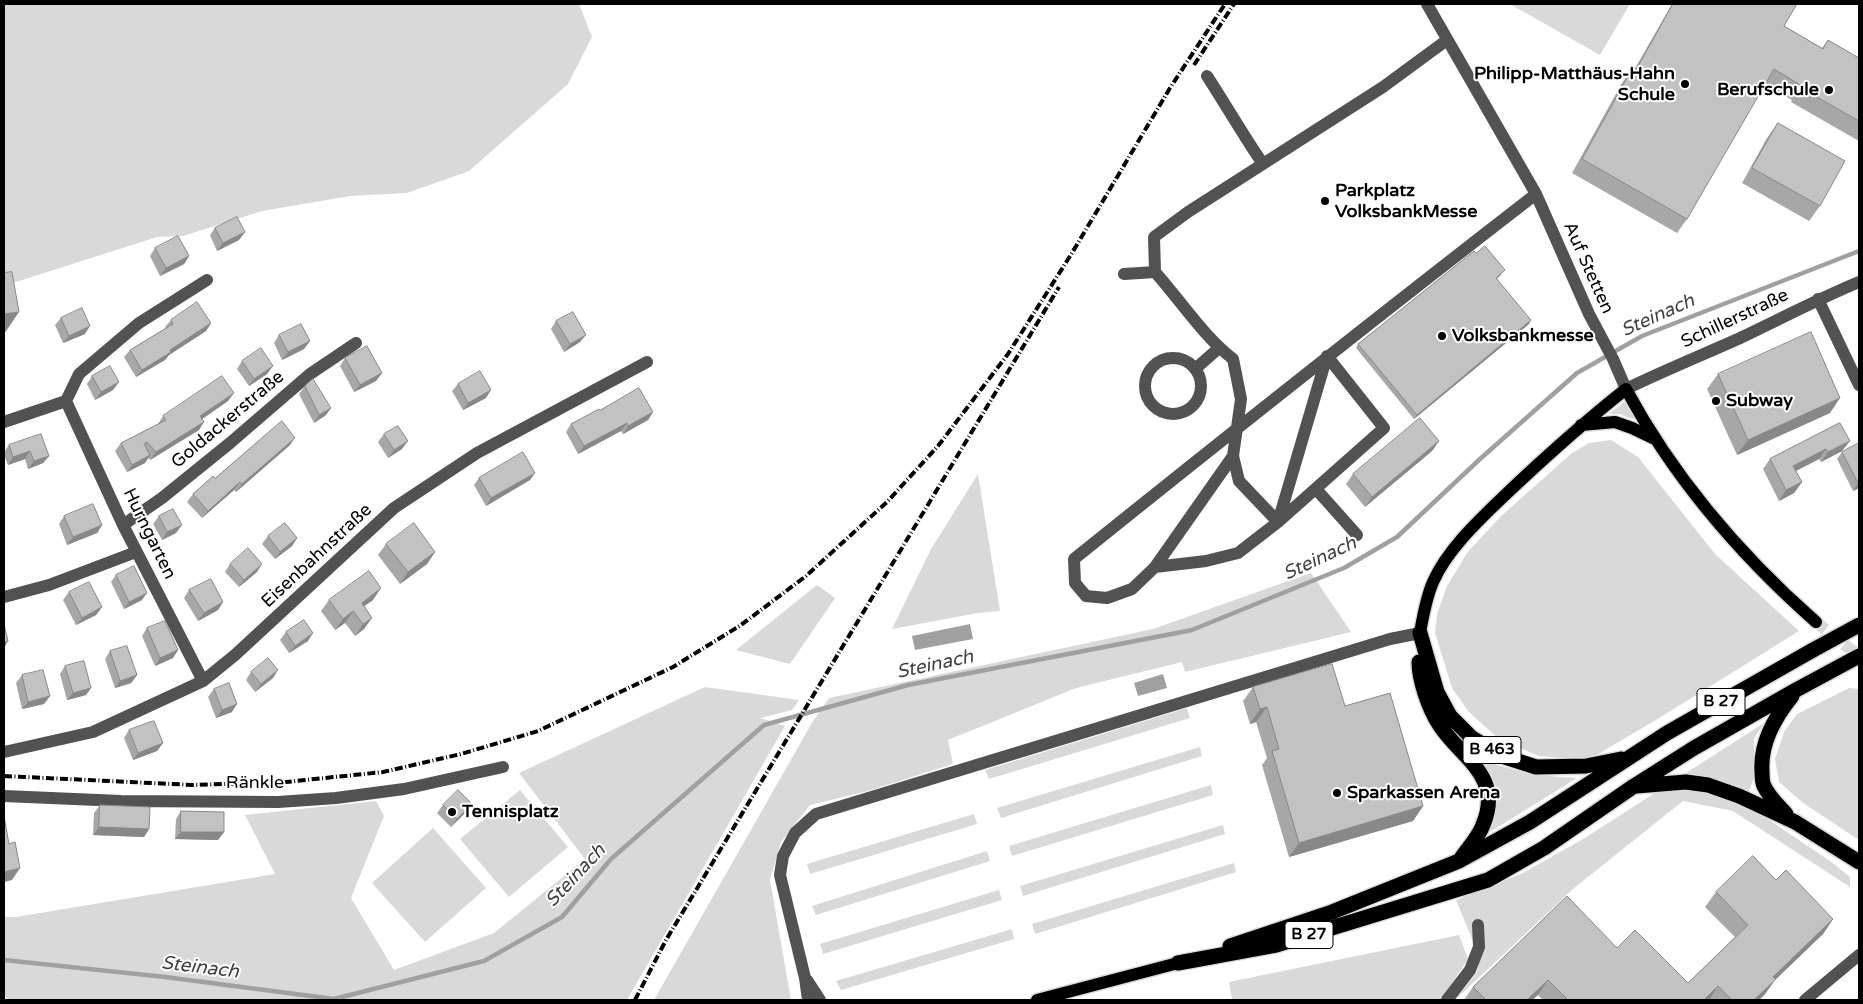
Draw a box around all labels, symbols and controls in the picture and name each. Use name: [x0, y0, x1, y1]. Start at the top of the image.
place label: Philipp-Matthäus-Hahn Schule: [1474, 63, 1675, 106]
marker: Philipp-Matthäus-Hahn Schule: [1679, 78, 1691, 90]
place label: Berufschule: [1717, 79, 1819, 101]
marker: Berufschule: [1823, 84, 1835, 96]
place label: Parkplatz VolksbankMesse: [1335, 180, 1477, 222]
marker: Parkplatz VolksbankMesse: [1319, 195, 1331, 207]
street label: Auf Stetten: [1558, 219, 1618, 317]
street label: Schillerstraße: [1678, 285, 1792, 353]
water label: Steinach: [1618, 290, 1698, 342]
place label: Volksbankmesse: [1452, 325, 1594, 347]
marker: Volksbankmesse: [1436, 330, 1448, 342]
street label: Goldackerstraße: [167, 367, 289, 473]
place label: Subway: [1726, 390, 1793, 412]
marker: Subway: [1710, 395, 1722, 407]
street label: Hurngarten: [118, 485, 180, 583]
street label: Eisenbahnstraße: [257, 499, 377, 613]
water label: Steinach: [1280, 532, 1360, 586]
water label: Steinach: [895, 646, 975, 684]
road number: B 27: [1697, 689, 1745, 716]
road number: B 463: [1463, 736, 1521, 764]
street label: Ränkle: [226, 772, 284, 794]
place label: Sparkassen Arena: [1347, 782, 1500, 804]
marker: Sparkassen Arena: [1331, 787, 1343, 799]
place label: Tennisplatz: [462, 801, 559, 823]
marker: Tennisplatz: [446, 806, 458, 818]
water label: Steinach: [541, 840, 611, 912]
road number: B 27: [1285, 922, 1333, 948]
water label: Steinach: [160, 952, 240, 984]

